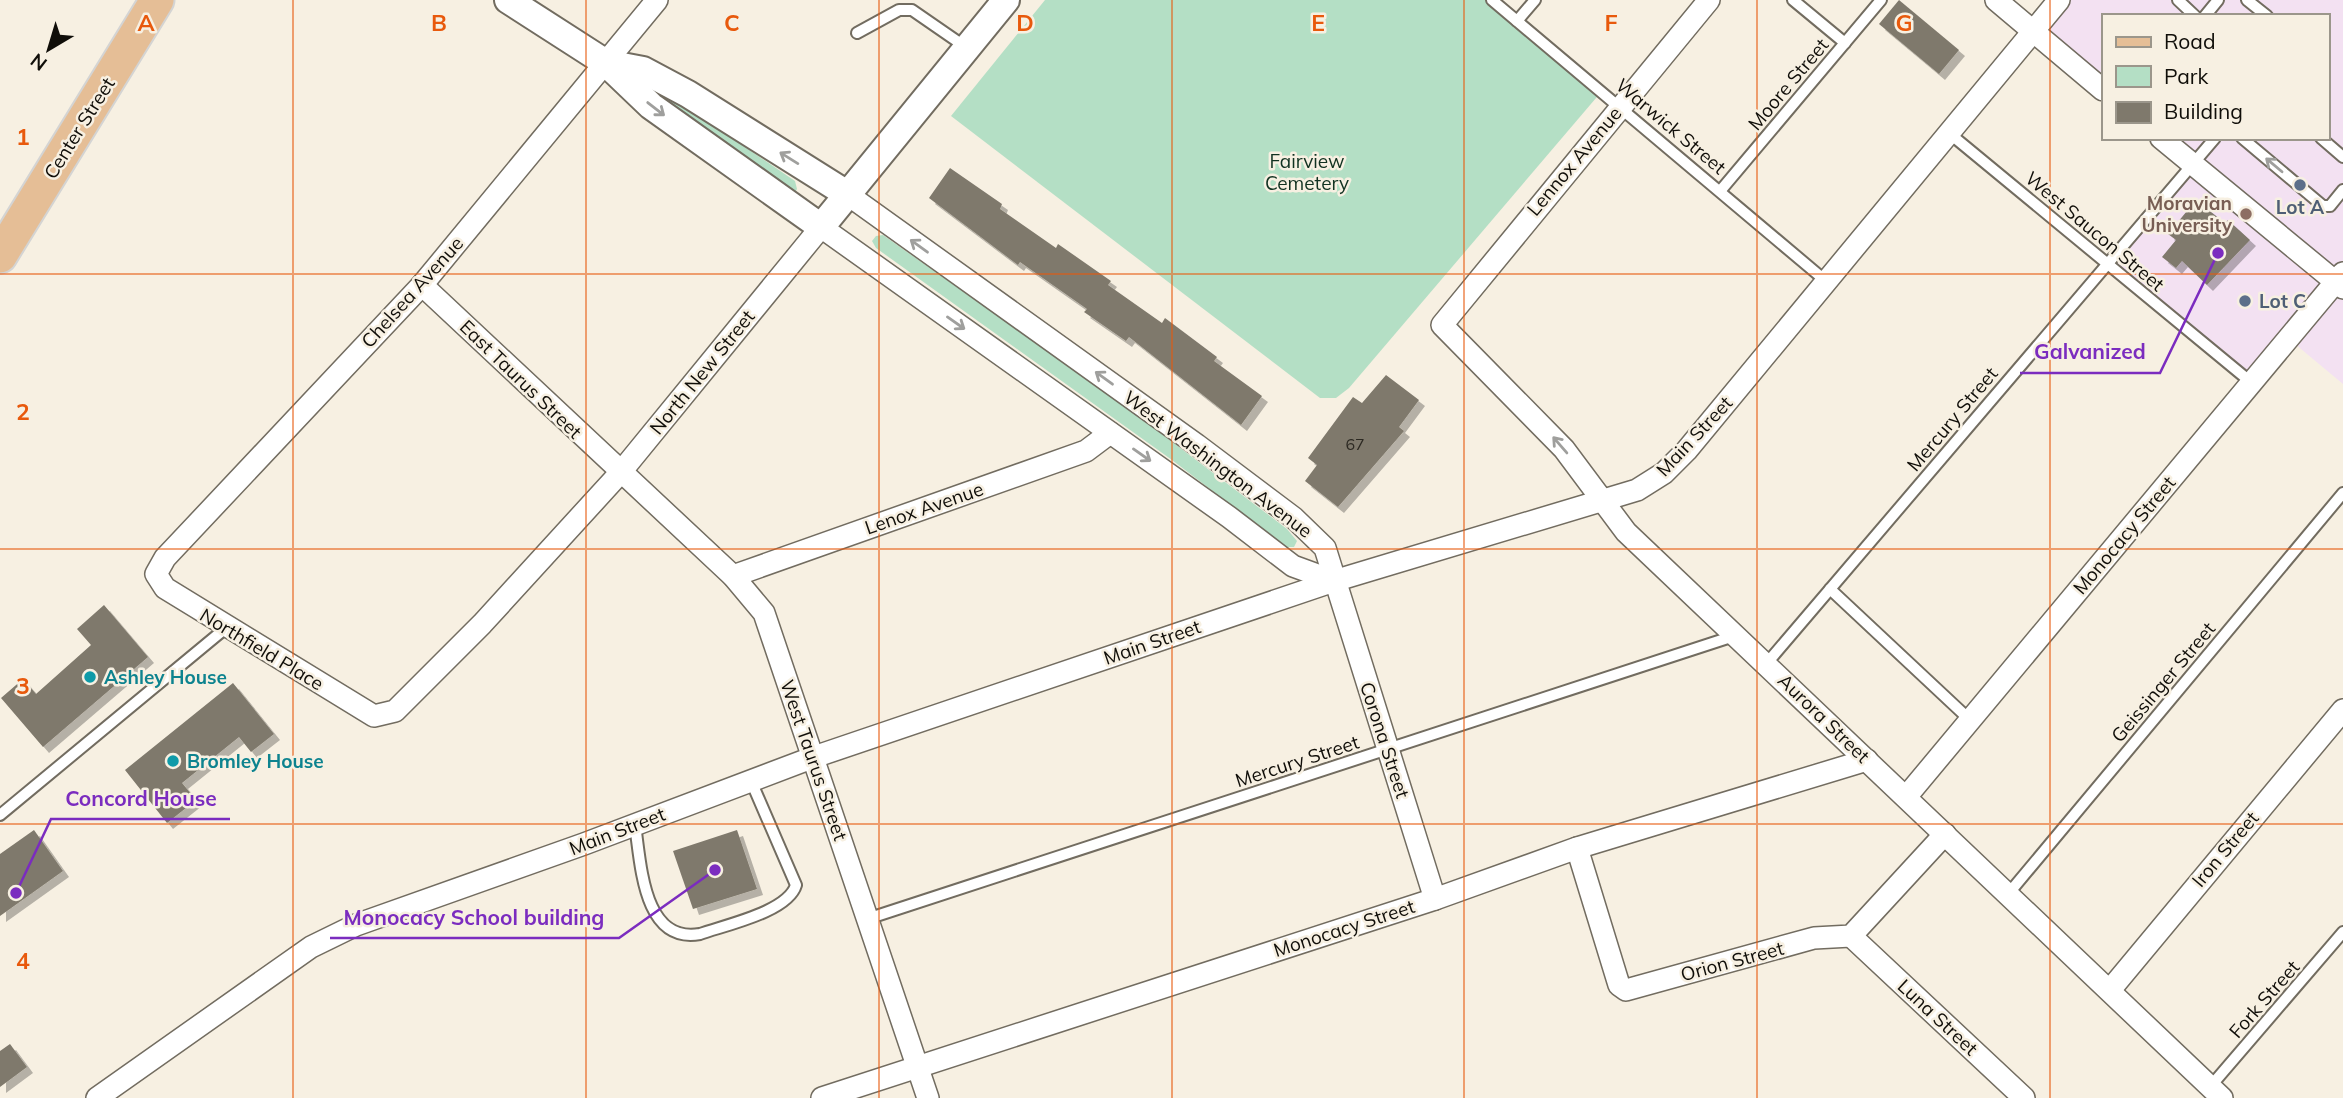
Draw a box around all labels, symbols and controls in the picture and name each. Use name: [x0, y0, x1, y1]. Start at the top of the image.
text: A: [137, 8, 155, 37]
text: B: [431, 8, 447, 37]
text: C: [724, 8, 740, 37]
text: D: [1016, 8, 1034, 37]
text: E: [1311, 8, 1325, 37]
text: F: [1604, 8, 1618, 37]
text: G: [1895, 8, 1913, 37]
north arrow: [14, 14, 84, 84]
legend: [2102, 14, 2329, 140]
text: Road: [2164, 28, 2215, 54]
street label: Moore Street: [1743, 33, 1834, 135]
text: N: [25, 49, 52, 76]
text: Park: [2164, 63, 2208, 89]
street label: Center Street: [38, 73, 120, 183]
street label: Warwick Street: [1611, 73, 1731, 179]
text: Building: [2164, 98, 2243, 124]
one-way arrow: [646, 102, 665, 117]
street label: Lennox Avenue: [1521, 102, 1627, 220]
text: 1: [16, 122, 30, 151]
park label: Fairview Cemetery: [1265, 149, 1349, 195]
one-way arrow: [780, 150, 800, 164]
one-way arrow: [2265, 158, 2283, 174]
street label: West Saucon Street: [2021, 166, 2170, 296]
marker: Lot A: [2292, 177, 2308, 193]
place label: Moravian University: [2141, 191, 2233, 237]
place label: Lot A: [2276, 195, 2325, 219]
marker: Moravian University: [2238, 206, 2254, 222]
street label: Chelsea Avenue: [356, 231, 468, 353]
one-way arrow: [910, 239, 929, 253]
place label: Lot C: [2259, 289, 2306, 313]
marker: Lot C: [2237, 293, 2253, 309]
street label: North New Street: [644, 304, 760, 439]
street label: East Taurus Street: [455, 315, 587, 444]
one-way arrow: [946, 316, 965, 330]
callout: Galvanized: [2020, 331, 2160, 373]
text: Galvanized: [2034, 338, 2146, 364]
street label: Mercury Street: [1901, 362, 2003, 476]
one-way arrow: [1095, 370, 1114, 385]
street label: West Washington Avenue: [1119, 385, 1317, 543]
street label: Main Street: [1651, 391, 1737, 481]
text: 2: [16, 397, 30, 426]
house number: 67: [1345, 434, 1365, 454]
one-way arrow: [1552, 436, 1568, 454]
one-way arrow: [1132, 448, 1151, 462]
street label: Monocacy Street: [2068, 471, 2181, 599]
street label: Lenox Avenue: [862, 477, 986, 539]
street label: Northfield Place: [196, 603, 328, 695]
street label: Main Street: [1100, 614, 1204, 670]
street label: Geissinger Street: [2106, 617, 2220, 747]
place label: Ashley House: [104, 665, 227, 689]
street label: Aurora Street: [1773, 668, 1875, 768]
marker: Ashley House: [82, 669, 98, 685]
text: 3: [16, 671, 30, 700]
street label: West Taurus Street: [775, 676, 853, 844]
street label: Corona Street: [1355, 679, 1415, 802]
street label: Mercury Street: [1232, 730, 1362, 792]
place label: Bromley House: [187, 749, 324, 773]
marker: Bromley House: [165, 753, 181, 769]
callout: Concord House: [51, 777, 230, 819]
text: Concord House: [65, 785, 217, 811]
street label: Main Street: [566, 802, 669, 860]
street label: Iron Street: [2187, 806, 2264, 892]
street label: Monocacy Street: [1270, 894, 1418, 962]
callout: Monocacy School building: [330, 896, 619, 938]
text: Monocacy School building: [344, 904, 604, 930]
street label: Orion Street: [1678, 936, 1786, 986]
text: 4: [16, 946, 30, 975]
street label: Fork Street: [2224, 955, 2305, 1043]
street label: Luna Street: [1893, 974, 1983, 1061]

